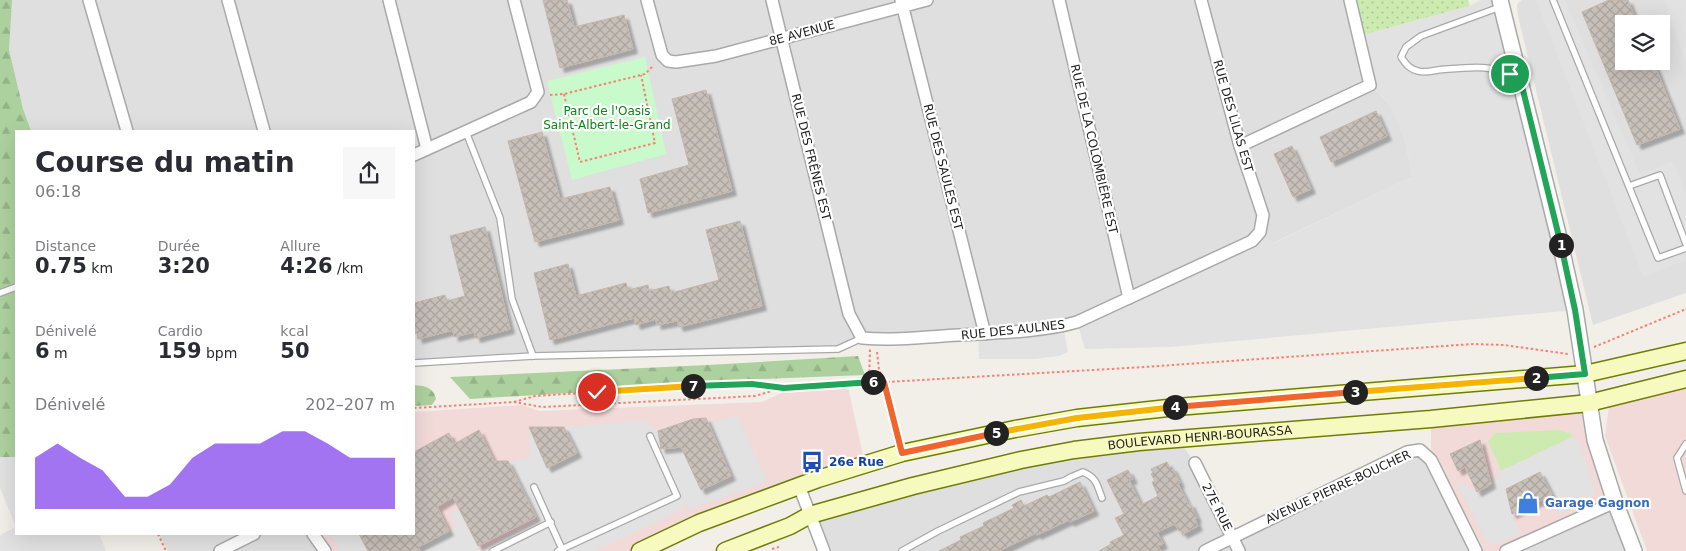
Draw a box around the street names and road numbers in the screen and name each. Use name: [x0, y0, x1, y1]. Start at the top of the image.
street label: 8E AVENUE: [768, 17, 836, 49]
street label: RUE DES LILAS EST: [1210, 58, 1256, 174]
street label: RUE DE LA COLOMBIÈRE EST: [1068, 63, 1121, 236]
street label: RUE DES FRÊNES EST: [788, 92, 835, 222]
street label: RUE DES SAULES EST: [921, 102, 966, 232]
street label: RUE DES AULNES: [960, 318, 1066, 342]
street label: BOULEVARD HENRI-BOURASSA: [1107, 423, 1293, 453]
street label: AVENUE PIERRE-BOUCHER: [1263, 447, 1413, 527]
street label: 27E RUE: [1199, 481, 1235, 533]

